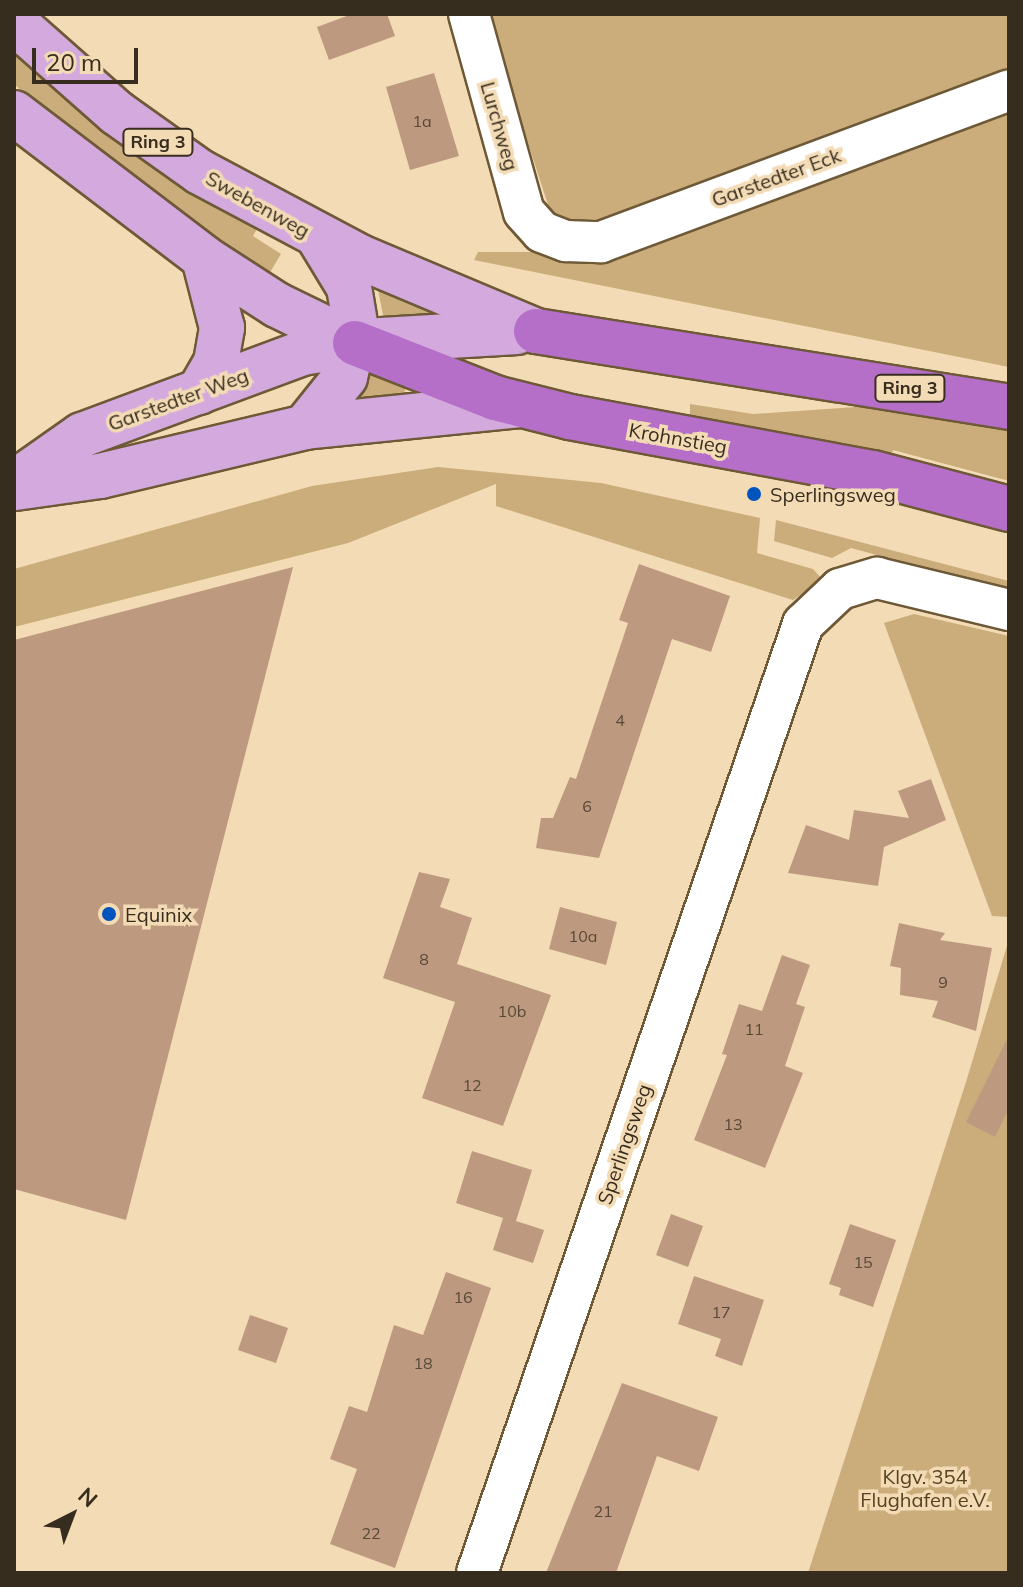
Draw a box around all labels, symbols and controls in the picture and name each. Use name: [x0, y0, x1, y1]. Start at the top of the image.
scale bar: [36, 32, 142, 82]
text: 20 m: [46, 47, 102, 77]
street label: Lurchweg: [476, 79, 524, 173]
house number: 1a: [412, 111, 432, 131]
road number: Ring 3: [122, 128, 194, 156]
street label: Garstedter Eck: [708, 143, 844, 211]
street label: Swebenweg: [202, 166, 314, 242]
street label: Garstedter Weg: [105, 362, 251, 436]
road number: Ring 3: [874, 374, 946, 402]
street label: Krohnstieg: [627, 418, 729, 458]
place label: Sperlingsweg: [770, 482, 896, 506]
marker: Sperlingsweg: [745, 485, 763, 503]
house number: 4: [615, 710, 625, 730]
house number: 6: [582, 796, 592, 816]
place label: Equinix: [125, 902, 192, 926]
marker: Equinix: [100, 905, 118, 923]
house number: 10a: [569, 926, 597, 946]
house number: 8: [419, 949, 429, 969]
house number: 9: [938, 972, 948, 992]
house number: 10b: [498, 1001, 526, 1021]
house number: 11: [744, 1019, 764, 1039]
house number: 12: [462, 1075, 482, 1095]
street label: Sperlingsweg: [592, 1081, 656, 1207]
house number: 13: [723, 1114, 743, 1134]
house number: 15: [853, 1252, 873, 1272]
house number: 16: [453, 1287, 473, 1307]
house number: 17: [711, 1302, 731, 1322]
house number: 18: [413, 1353, 433, 1373]
park label: Klgv. 354 Flughafen e.V.: [860, 1464, 990, 1511]
north arrow: [32, 1475, 112, 1555]
text: N: [73, 1481, 104, 1513]
house number: 21: [593, 1501, 613, 1521]
house number: 22: [361, 1523, 381, 1543]

